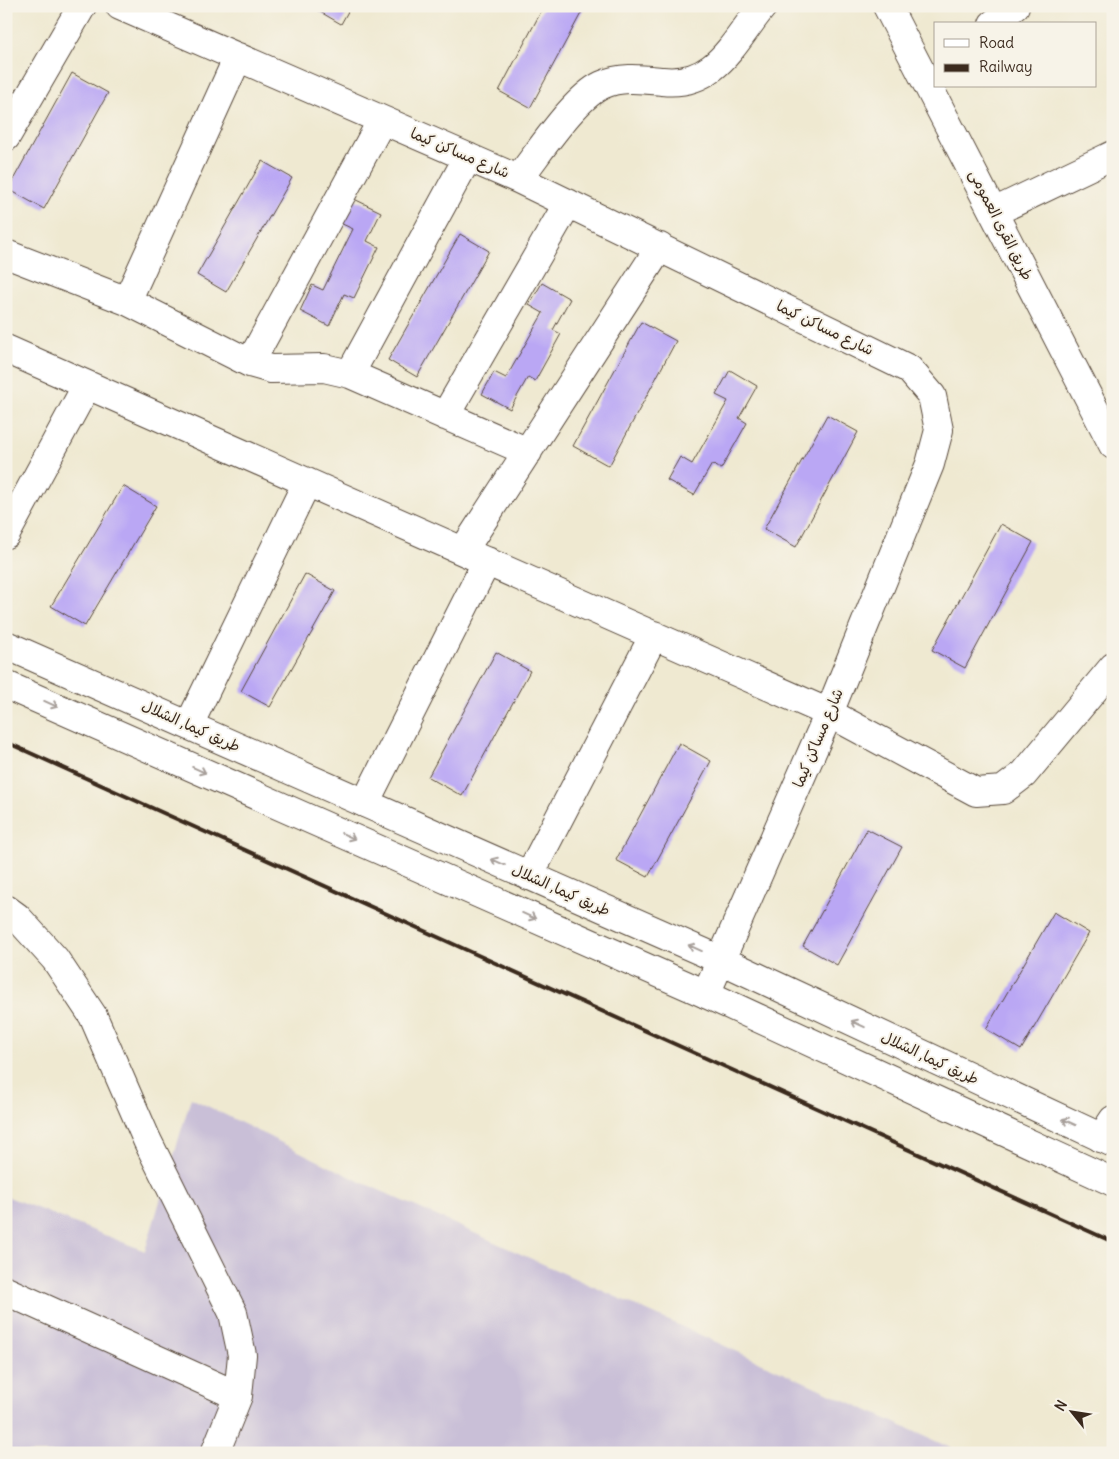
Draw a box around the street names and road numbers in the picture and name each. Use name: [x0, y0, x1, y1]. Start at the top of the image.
street label: شارع مساكن كيما: [407, 123, 513, 183]
street label: طريق القرى العمومى: [964, 166, 1038, 284]
street label: شارع مساكن كيما: [773, 296, 877, 360]
street label: شارع مساكن كيما: [788, 685, 848, 791]
street label: طريق كيما, الشلال: [139, 695, 243, 756]
street label: طريق كيما, الشلال: [509, 859, 613, 920]
street label: طريق كيما, الشلال: [878, 1027, 982, 1088]

